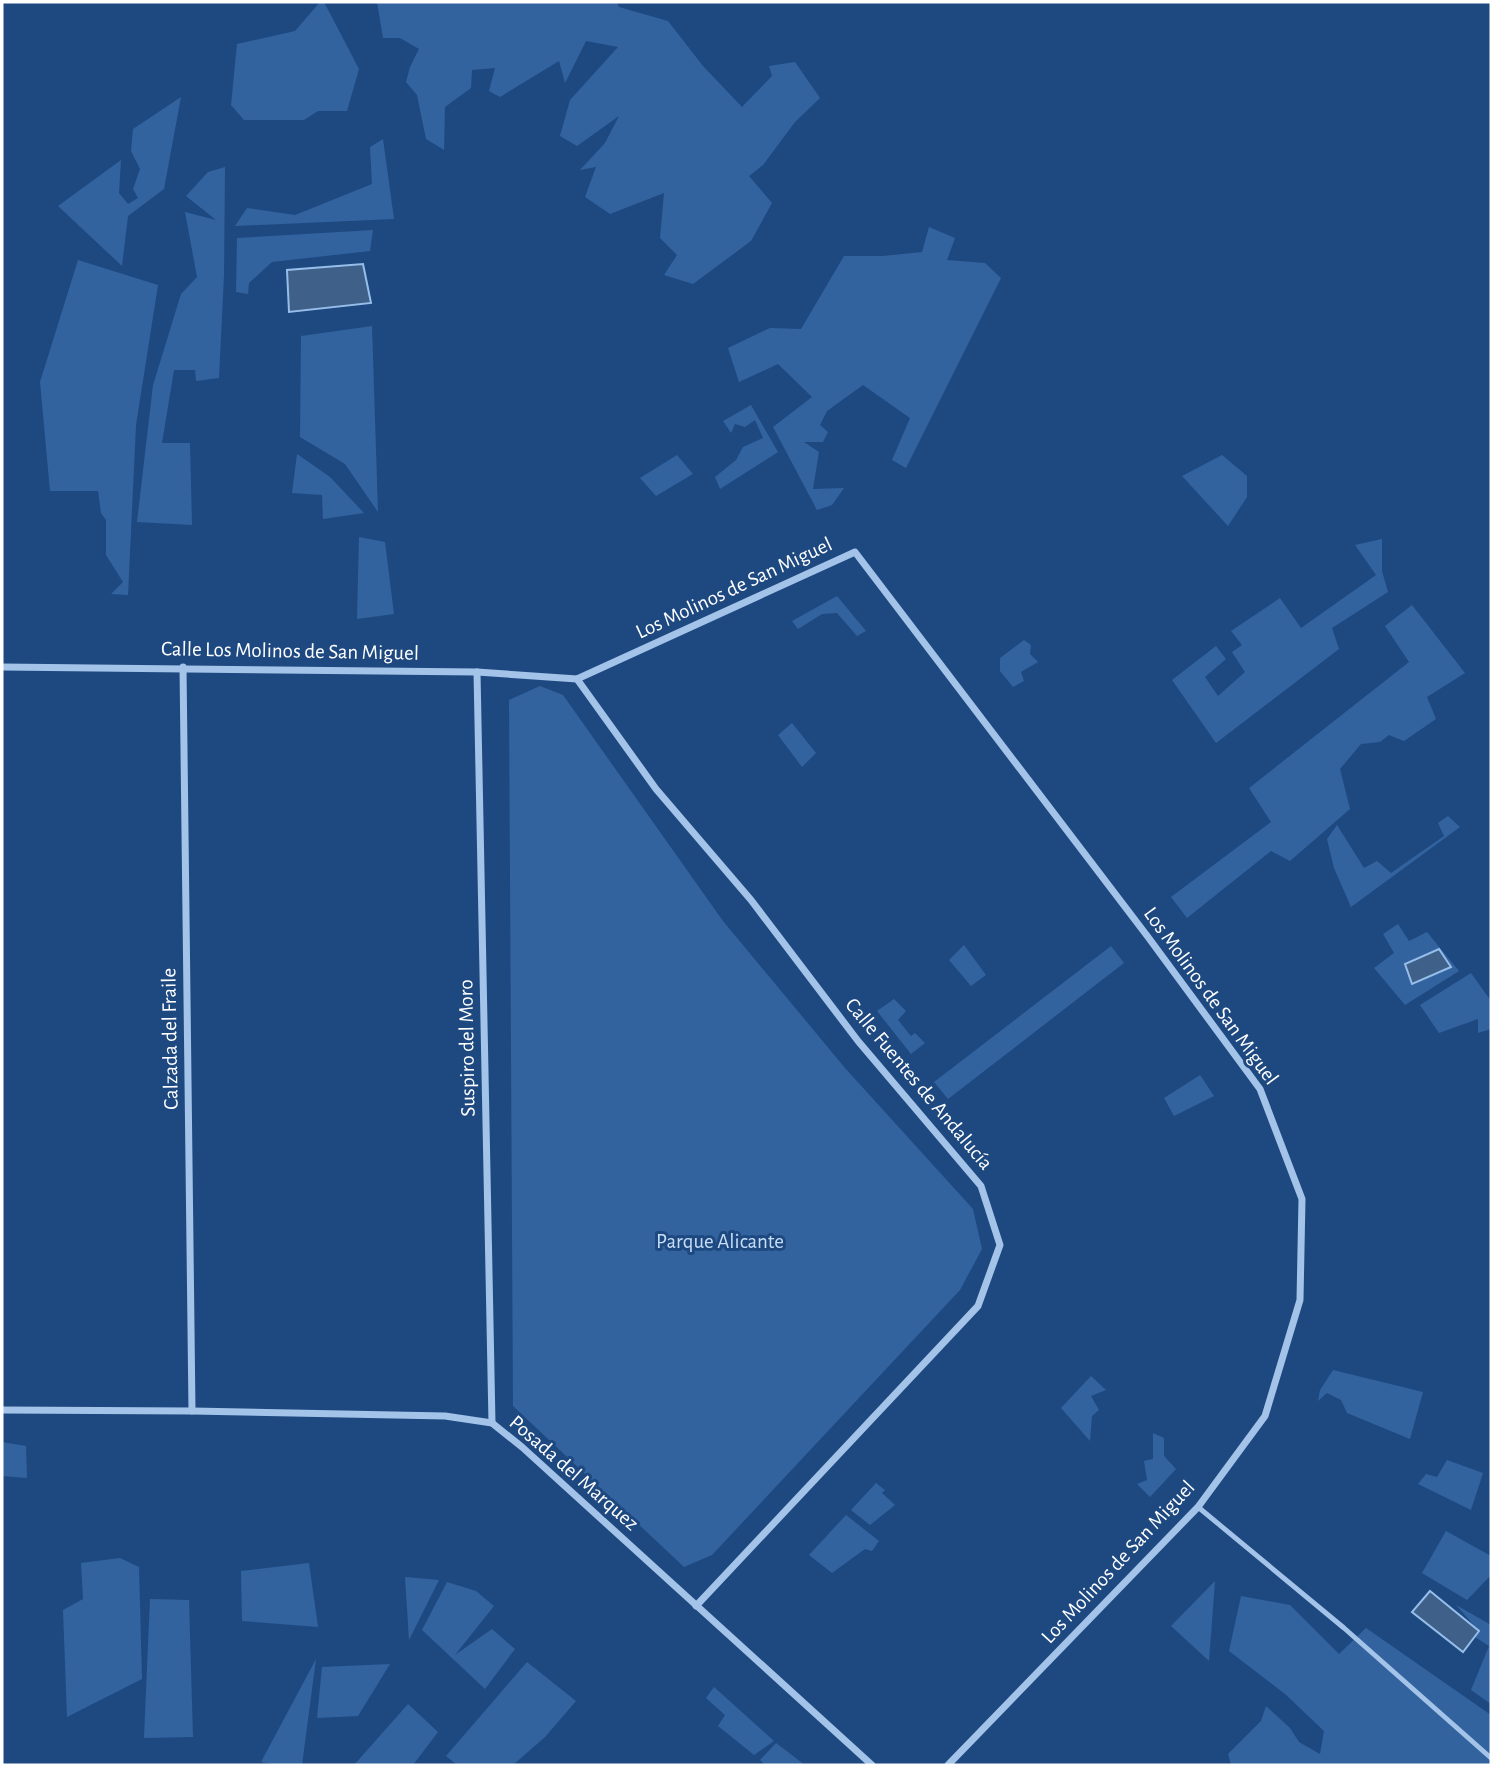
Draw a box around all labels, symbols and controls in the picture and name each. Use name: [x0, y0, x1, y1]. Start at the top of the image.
street label: Los Molinos de San Miguel: [633, 533, 835, 643]
street label: Calle Los Molinos de San Miguel: [161, 638, 419, 664]
street label: Los Molinos de San Miguel: [1140, 903, 1282, 1089]
street label: Calzada del Fraile: [158, 968, 182, 1110]
street label: Suspiro del Moro: [455, 979, 479, 1117]
street label: Calle Fuentes de Andalucía: [841, 994, 997, 1174]
park label: Parque Alicante: [656, 1231, 784, 1252]
street label: Posada del Marquez: [505, 1411, 643, 1535]
street label: Los Molinos de San Miguel: [1037, 1477, 1199, 1647]

